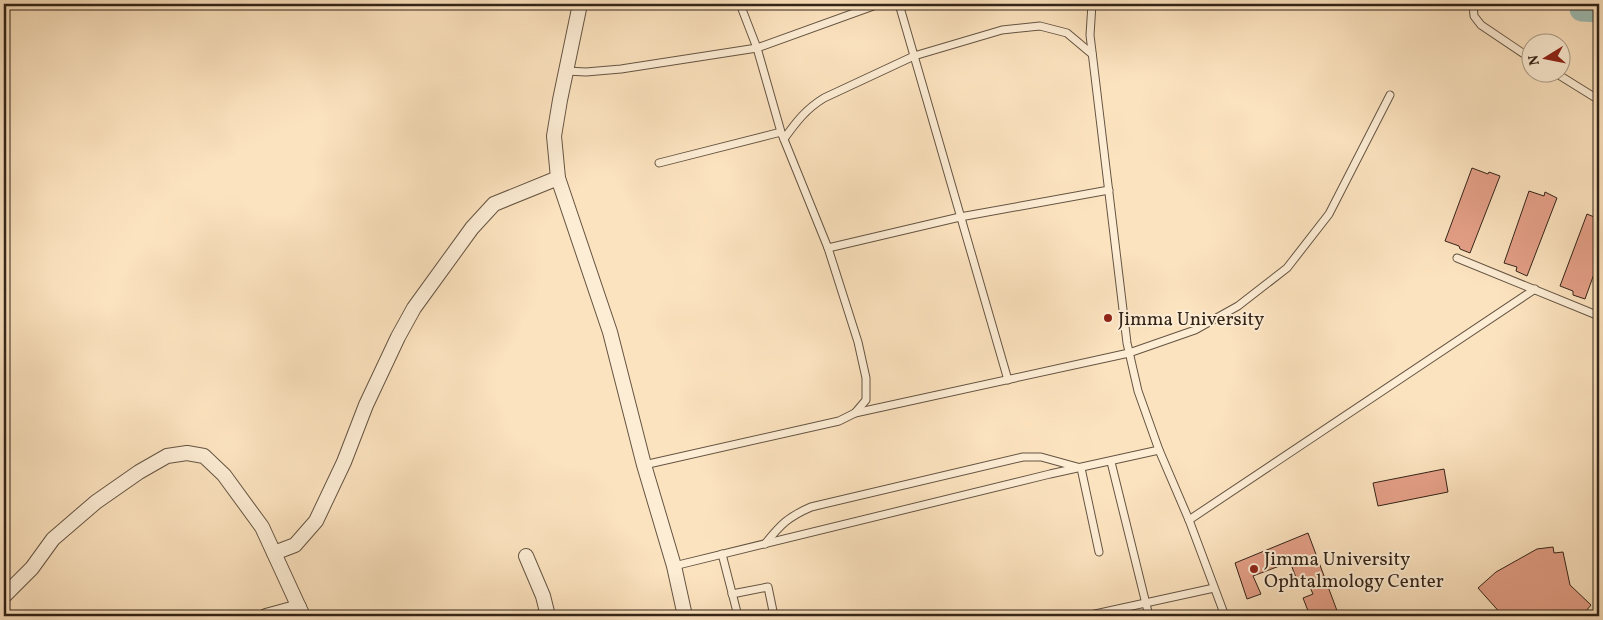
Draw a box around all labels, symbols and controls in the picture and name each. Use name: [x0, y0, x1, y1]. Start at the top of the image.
north arrow: [1520, 32, 1570, 82]
text: N: [1524, 53, 1545, 67]
place label: Jimma University: [1118, 307, 1264, 333]
marker: Jimma University: [1102, 312, 1114, 324]
place label: Jimma University Ophtalmology Center: [1264, 547, 1444, 595]
marker: Jimma University Ophtalmology Center: [1248, 563, 1260, 575]

